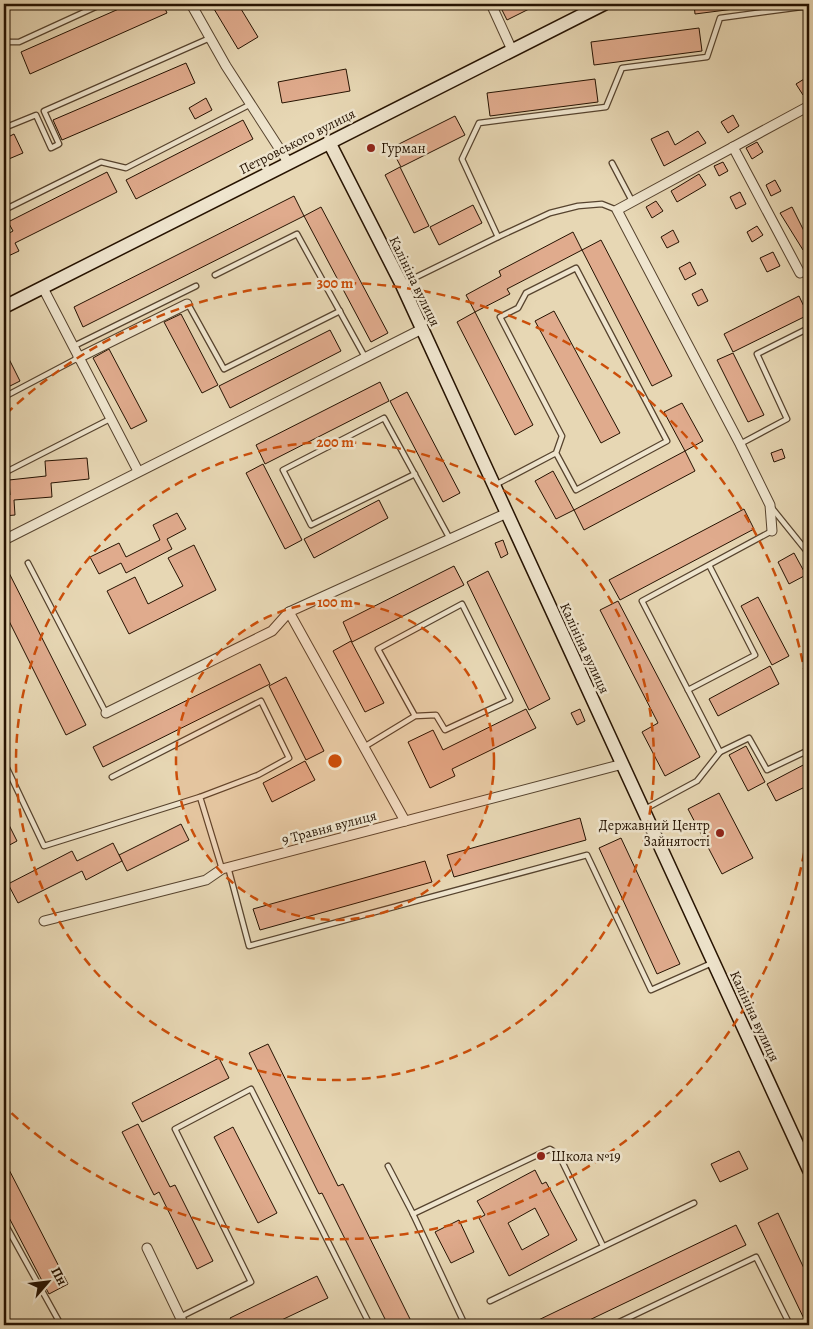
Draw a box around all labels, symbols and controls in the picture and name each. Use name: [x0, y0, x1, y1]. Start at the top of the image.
street label: Петровського вулиця: [236, 104, 359, 179]
place label: Гурман: [381, 139, 426, 158]
marker: Гурман: [365, 142, 377, 154]
street label: Калініна вулиця: [384, 233, 445, 330]
text: 300 m: [317, 273, 354, 293]
text: 200 m: [316, 432, 354, 452]
text: 100 m: [317, 592, 353, 612]
street label: Калініна вулиця: [555, 600, 614, 697]
centre of rings: [326, 752, 344, 770]
street label: 9 Травня вулиця: [280, 806, 379, 849]
place label: Державний Центр Зайнятості: [599, 816, 710, 851]
marker: Державний Центр Зайнятості: [714, 827, 726, 839]
street label: Калініна вулиця: [725, 968, 784, 1065]
place label: Школа №19: [551, 1147, 621, 1166]
marker: Школа №19: [535, 1150, 547, 1162]
north arrow: [22, 1256, 72, 1306]
text: Пн: [46, 1264, 72, 1289]

